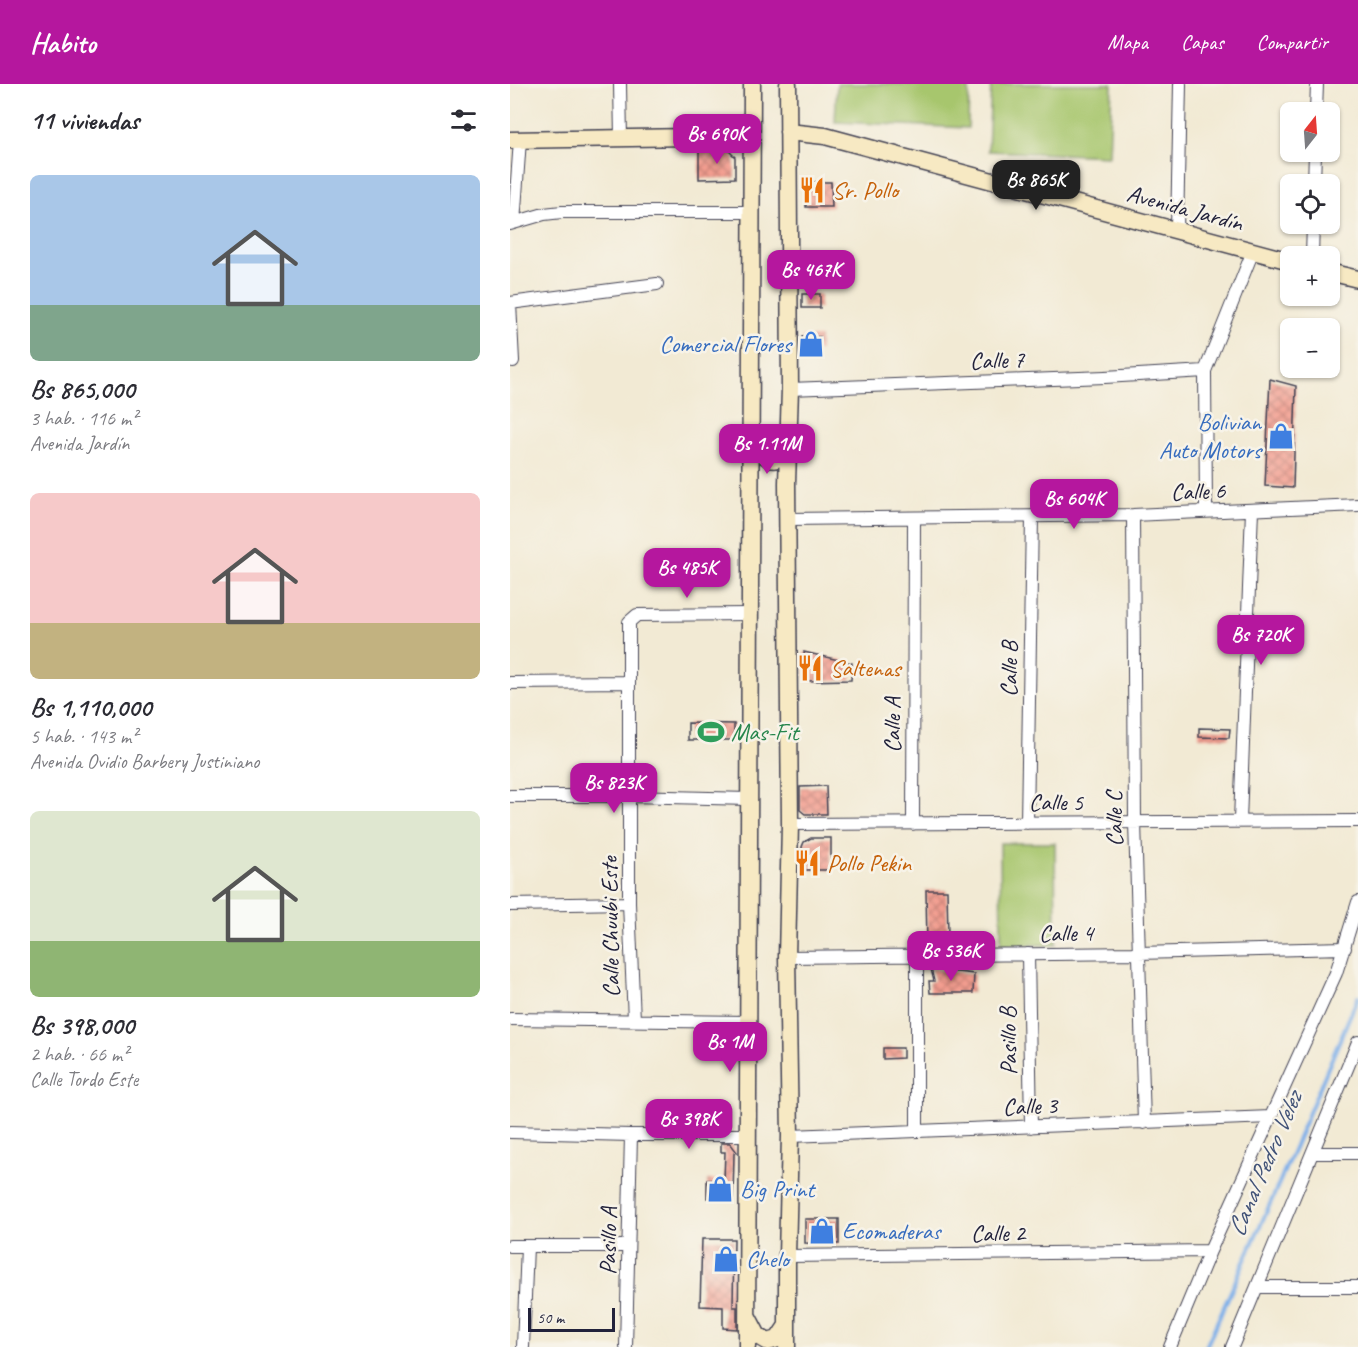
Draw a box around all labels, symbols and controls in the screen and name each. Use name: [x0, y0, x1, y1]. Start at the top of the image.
text: Habito: [30, 25, 96, 60]
text: Mapa: [1107, 29, 1148, 55]
text: Capas: [1181, 29, 1224, 55]
text: Compartir: [1257, 29, 1328, 55]
north arrow: [1280, 102, 1340, 162]
map controls: [1280, 102, 1340, 378]
text: 11 viviendas: [30, 104, 139, 137]
icon: filters: [447, 104, 480, 137]
pin: Bs 690K: [662, 114, 772, 165]
text: Bs 690K: [687, 121, 747, 146]
pin: Bs 865K: [981, 160, 1091, 211]
text: Bs 865K: [1006, 167, 1066, 192]
button: locate: [1280, 174, 1340, 234]
restaurant icon: Sr. Pollo: [797, 175, 827, 205]
place label: Sr. Pollo: [832, 175, 901, 205]
street label: Avenida Jardín: [1124, 178, 1248, 238]
icon: home: [201, 214, 309, 322]
button: +: [1280, 246, 1340, 306]
pin: Bs 467K: [756, 250, 866, 301]
text: Bs 467K: [781, 257, 841, 282]
button: −: [1280, 318, 1340, 378]
place label: Comercial Flores: [659, 329, 794, 359]
shop icon: Comercial Flores: [796, 329, 826, 359]
street label: Calle 7: [969, 344, 1026, 376]
text: Bs 865,000: [30, 373, 134, 406]
text: 3 hab. · 116 m²: [30, 406, 137, 431]
place label: Bolivian Auto Motors: [1159, 407, 1264, 465]
shop icon: Bolivian Auto Motors: [1266, 421, 1296, 451]
pin: Bs 1.11M: [705, 424, 829, 475]
text: Avenida Jardín: [30, 431, 129, 456]
text: Bs 1.11M: [733, 431, 801, 456]
street label: Calle 6: [1170, 475, 1227, 507]
pin: Bs 604K: [1019, 479, 1129, 530]
text: Bs 604K: [1044, 486, 1104, 511]
icon: home: [201, 532, 309, 640]
pin: Bs 485K: [632, 548, 742, 599]
text: Bs 485K: [657, 555, 717, 580]
pin: Bs 720K: [1206, 615, 1316, 666]
text: Bs 720K: [1231, 622, 1291, 647]
street label: Calle B: [994, 639, 1025, 697]
restaurant icon: Saltenas: [795, 653, 825, 683]
place label: Saltenas: [830, 653, 903, 683]
text: Bs 1,110,000: [30, 691, 151, 724]
street label: Calle A: [877, 696, 907, 753]
sports icon: Mas-Fit: [696, 717, 726, 747]
place label: Mas-Fit: [731, 717, 800, 747]
text: 5 hab. · 143 m²: [30, 724, 137, 749]
text: Avenida Ovidio Barbery Justiniano: [30, 749, 259, 774]
pin: Bs 823K: [559, 763, 669, 814]
text: Bs 823K: [584, 770, 644, 795]
street label: Calle 5: [1029, 787, 1084, 817]
street label: Calle C: [1098, 788, 1129, 847]
restaurant icon: Pollo Pekin: [792, 848, 822, 878]
place label: Pollo Pekin: [827, 848, 912, 878]
icon: home: [201, 850, 309, 958]
street label: Calle Chuubi Este: [594, 854, 626, 998]
street label: Calle 4: [1039, 917, 1096, 948]
pin: Bs 536K: [896, 931, 1006, 982]
text: Bs 536K: [921, 938, 981, 963]
street label: Pasillo B: [992, 1005, 1024, 1075]
text: Bs 398,000: [30, 1009, 134, 1042]
pin: Bs 1M: [688, 1022, 772, 1073]
text: Bs 1M: [707, 1029, 753, 1054]
text: 2 hab. · 66 m²: [30, 1042, 128, 1067]
text: Calle Tordo Este: [30, 1067, 138, 1092]
water label: Canal Pedro Velez: [1219, 1084, 1311, 1241]
street label: Calle 3: [1002, 1090, 1060, 1122]
pin: Bs 398K: [634, 1099, 744, 1150]
text: Bs 398K: [659, 1106, 719, 1131]
shop icon: Big Print: [705, 1174, 735, 1204]
place label: Big Print: [740, 1174, 816, 1204]
street label: Pasillo A: [592, 1206, 624, 1275]
shop icon: Ecomaderas: [807, 1216, 837, 1246]
place label: Ecomaderas: [842, 1216, 942, 1246]
street label: Calle 2: [971, 1217, 1028, 1248]
shop icon: Chelo: [711, 1244, 741, 1274]
place label: Chelo: [746, 1244, 791, 1274]
scale bar: [528, 1305, 615, 1332]
text: 50 m: [537, 1308, 564, 1328]

